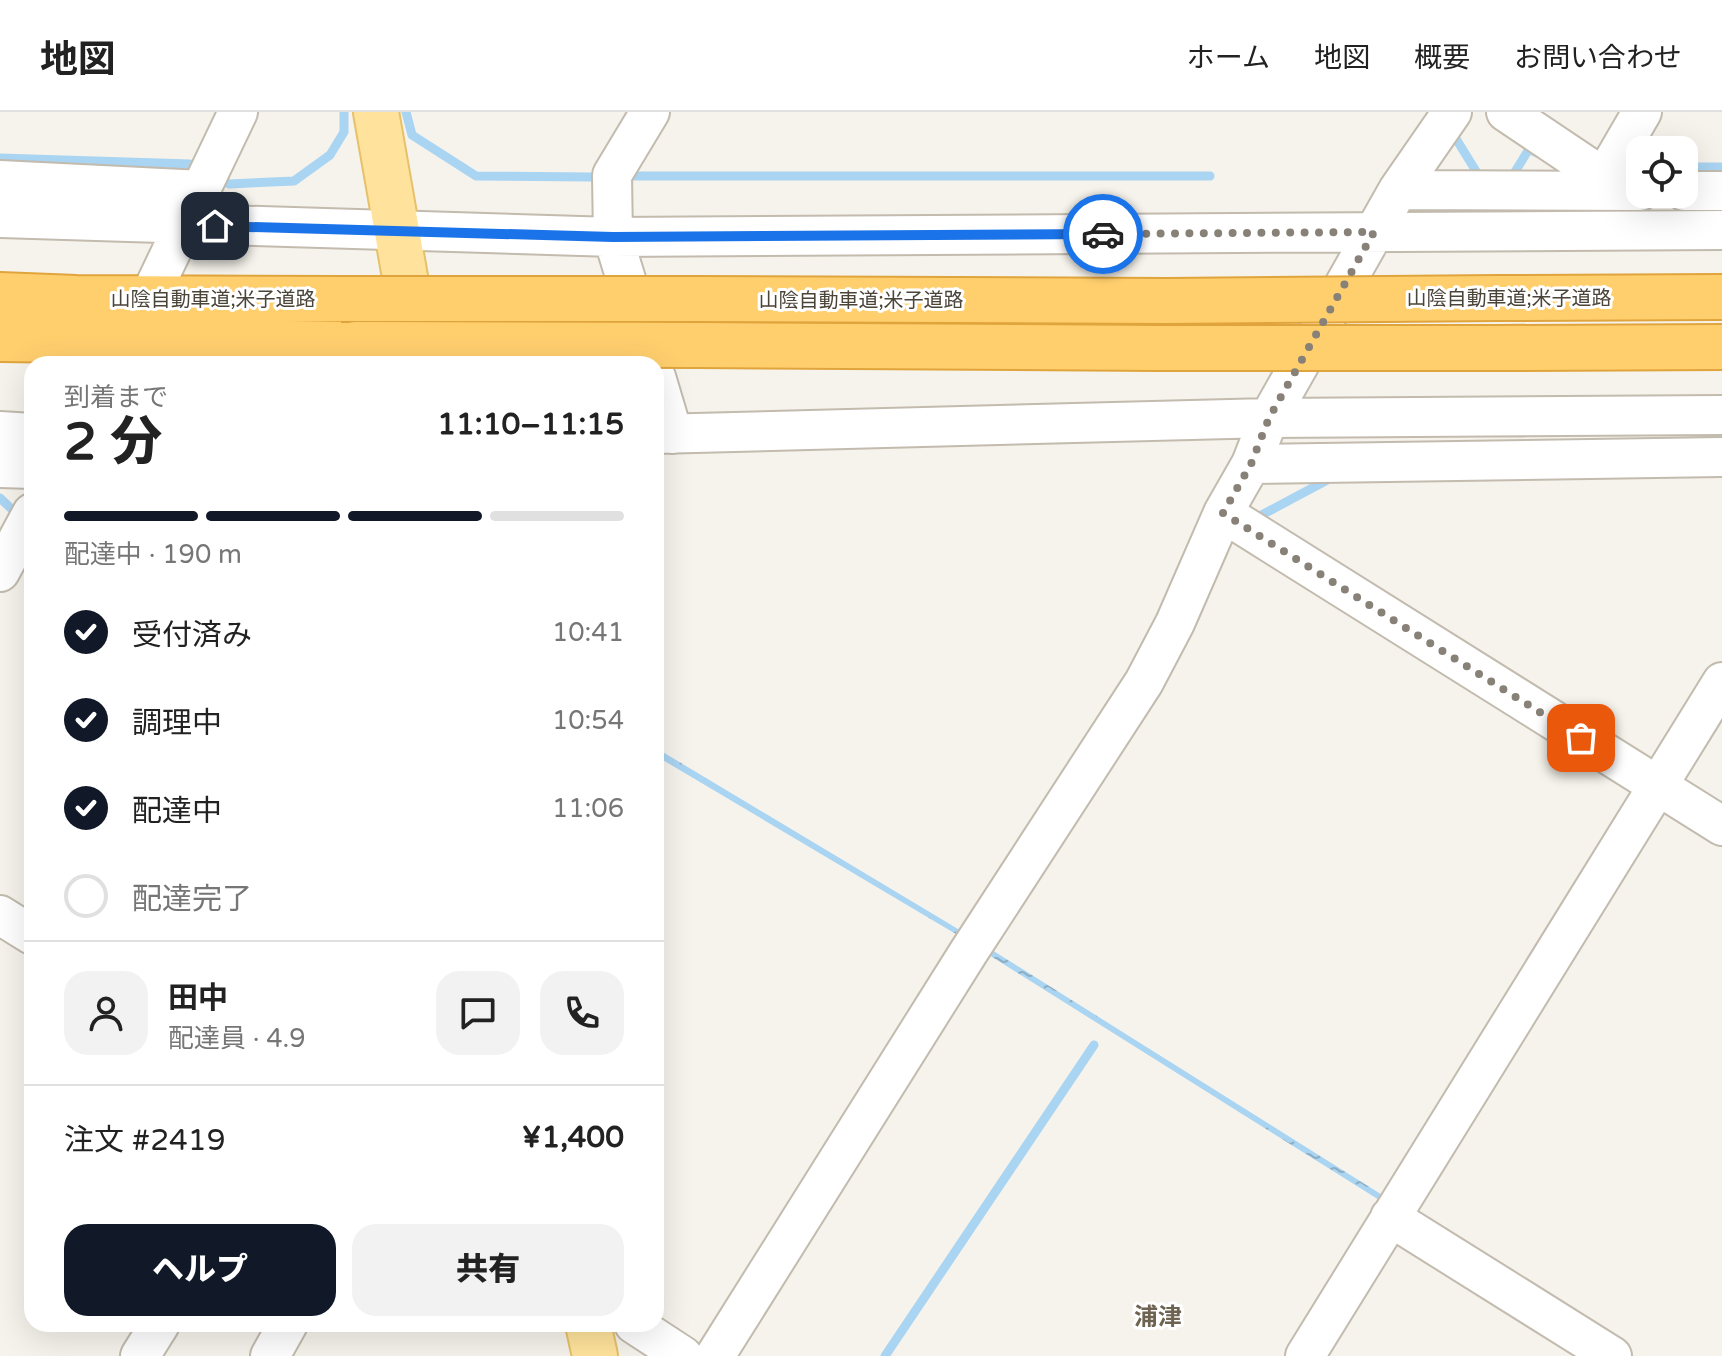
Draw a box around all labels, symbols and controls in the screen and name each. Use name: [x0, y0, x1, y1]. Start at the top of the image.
text: 地図: [40, 37, 116, 83]
text: ホーム: [1187, 41, 1270, 75]
text: 地図: [1314, 41, 1370, 75]
text: 概要: [1414, 41, 1470, 75]
text: お問い合わせ: [1514, 41, 1682, 75]
map controls: [1626, 136, 1698, 208]
button: locate: [1626, 136, 1698, 208]
pin: [181, 192, 249, 260]
courier: [1063, 194, 1143, 274]
icon: home: [193, 204, 237, 248]
icon: car: [1081, 212, 1125, 256]
street label: 山陰自動車道;米子道路: [1406, 287, 1612, 311]
street label: 山陰自動車道;米子道路: [110, 288, 316, 312]
street label: 山陰自動車道;米子道路: [758, 289, 964, 313]
text: 到着まで: [64, 382, 168, 413]
text: 11:10–11:15: [437, 406, 624, 443]
text: 2 分: [64, 411, 162, 474]
text: 配達中 · 190 m: [64, 539, 242, 570]
icon: check: [64, 610, 108, 654]
text: 受付済み: [132, 617, 252, 654]
text: 10:41: [552, 617, 624, 648]
icon: check: [64, 698, 108, 742]
pin: [1547, 704, 1615, 772]
text: 調理中: [132, 705, 222, 742]
text: 10:54: [552, 705, 624, 736]
icon: bag: [1559, 716, 1603, 760]
icon: check: [64, 786, 108, 830]
text: 配達中: [132, 793, 222, 830]
text: 11:06: [552, 793, 624, 824]
text: 配達完了: [132, 881, 252, 918]
button: person: [64, 971, 148, 1055]
button: chat: [436, 971, 520, 1055]
button: phone: [540, 971, 624, 1055]
text: 田中: [168, 980, 228, 1017]
text: 配達員 · 4.9: [168, 1023, 306, 1054]
text: ¥1,400: [522, 1119, 624, 1156]
text: 注文 #2419: [64, 1122, 226, 1159]
button: ヘルプ: [64, 1224, 336, 1316]
button: 共有: [352, 1224, 624, 1316]
district label: 浦津: [1134, 1303, 1182, 1332]

